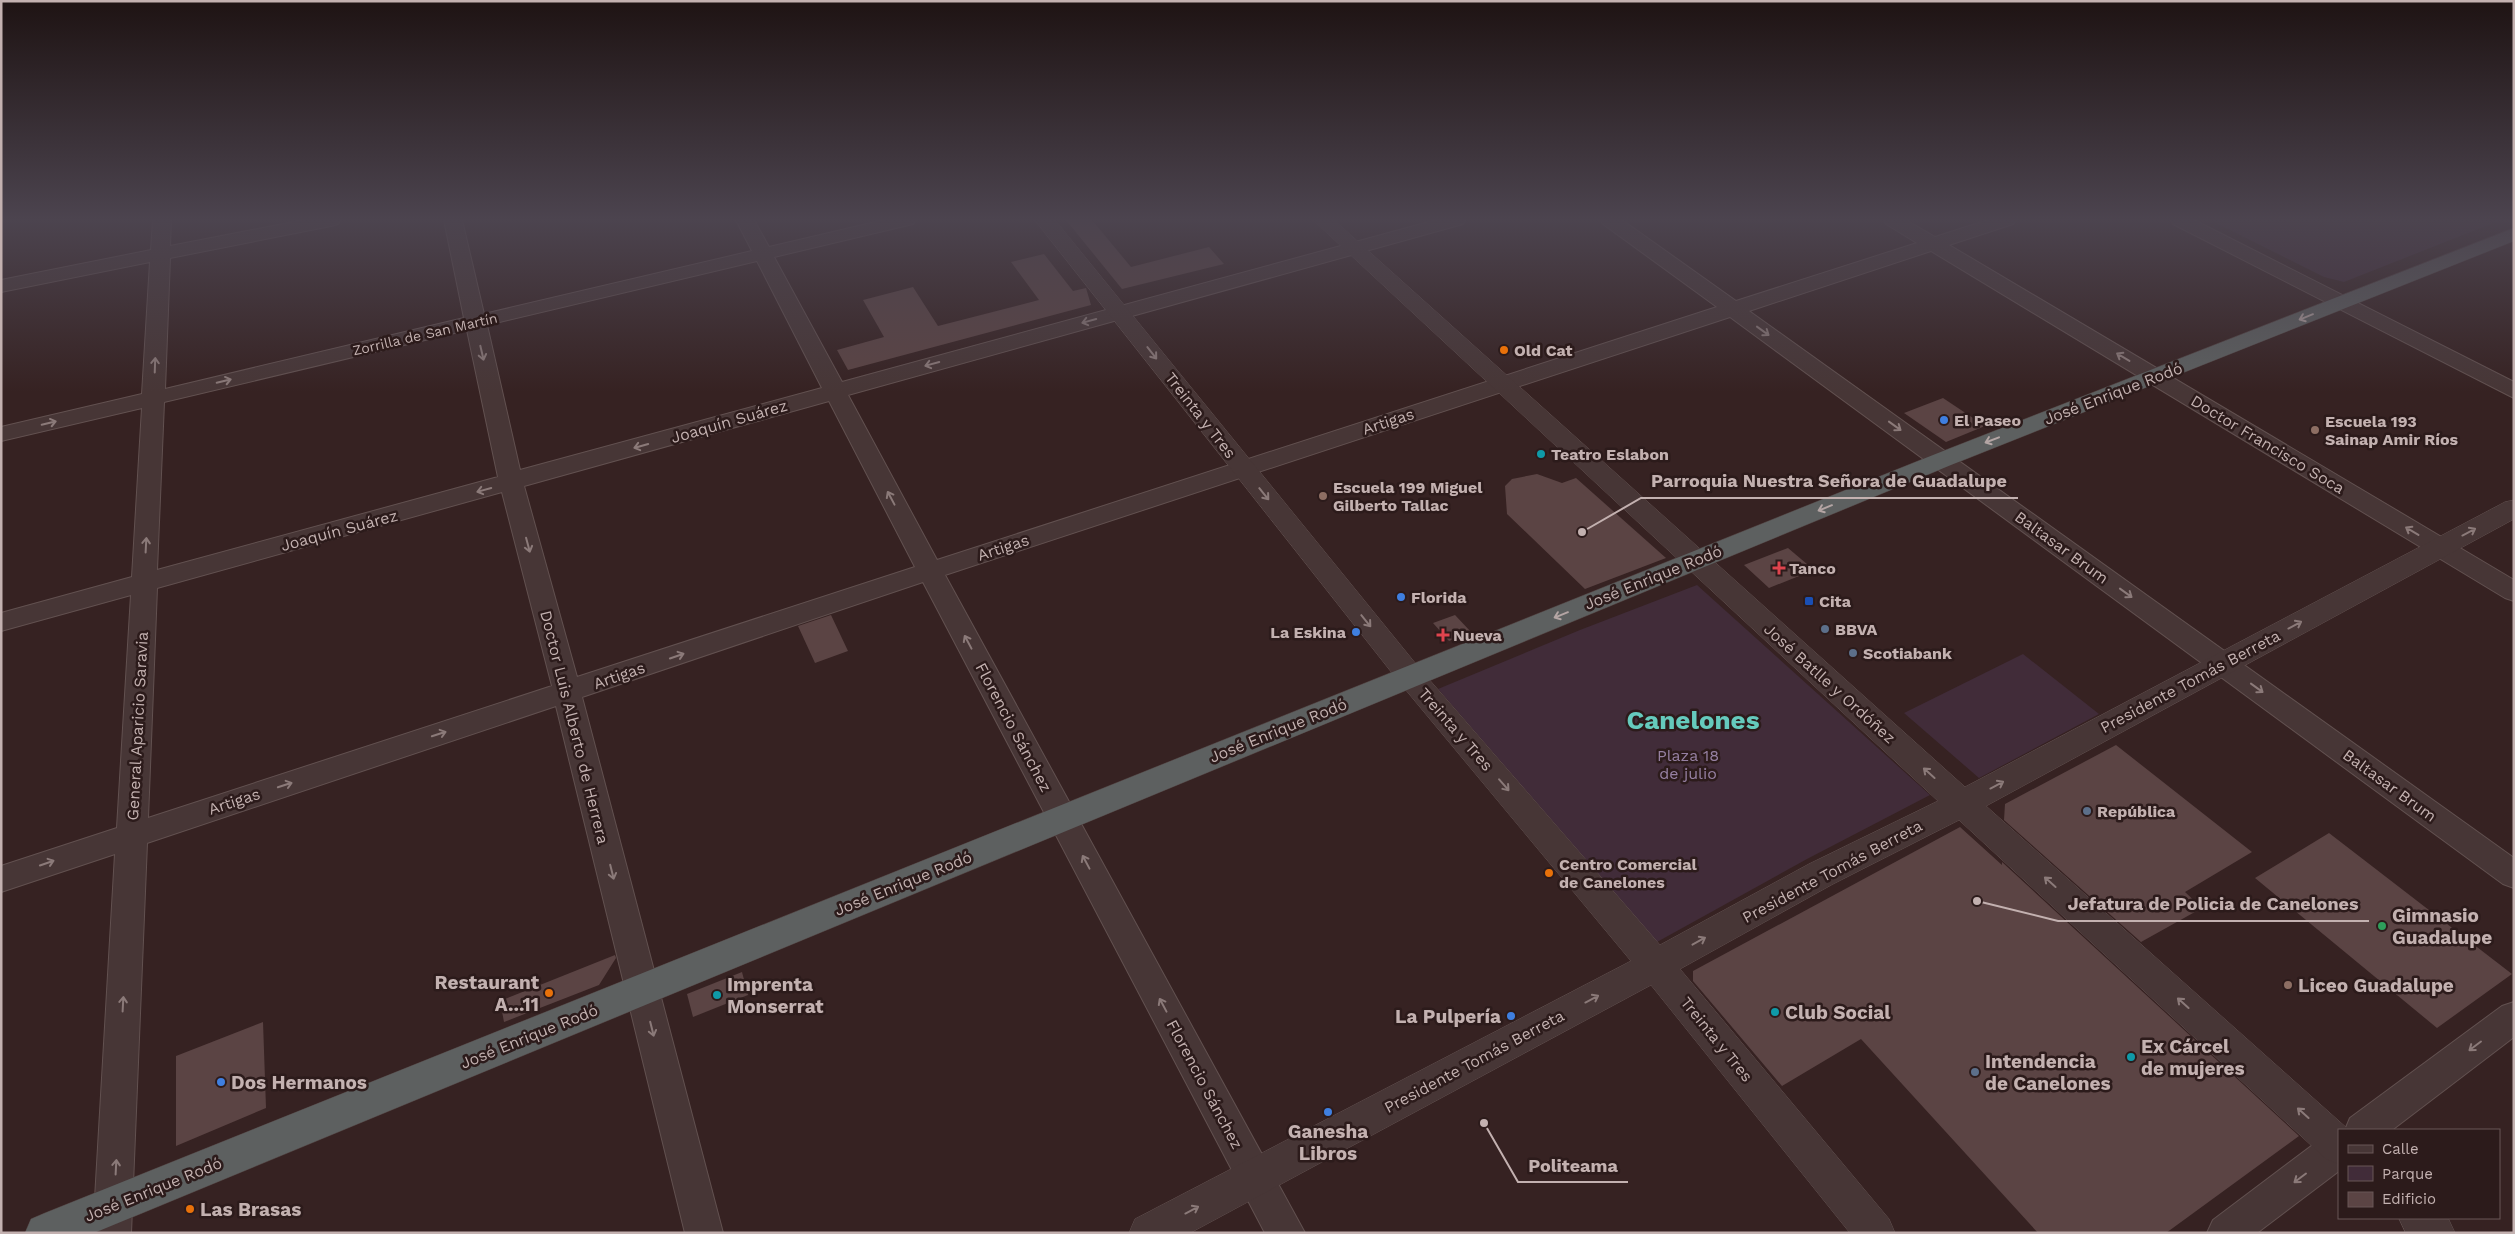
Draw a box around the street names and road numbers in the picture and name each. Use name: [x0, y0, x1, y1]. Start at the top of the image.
street label: Zorrilla de San Martín: [351, 310, 499, 358]
street label: José Enrique Rodó: [2041, 358, 2185, 429]
street label: Treinta y Tres: [1161, 369, 1240, 462]
street label: Doctor Francisco Soca: [2187, 391, 2348, 498]
street label: Joaquín Suárez: [669, 396, 790, 447]
street label: Artigas: [1360, 404, 1417, 439]
street label: Joaquín Suárez: [279, 506, 400, 555]
street label: Baltasar Brum: [2011, 507, 2112, 588]
street label: Artigas: [975, 530, 1032, 565]
street label: José Enrique Rodó: [1582, 541, 1725, 614]
street label: Doctor Luis Alberto de Herrera: [536, 608, 613, 846]
street label: José Batlle y Ordóñez: [1760, 619, 1899, 747]
street label: Presidente Tomás Berreta: [2097, 626, 2283, 737]
street label: General Aparicio Saravia: [123, 631, 152, 821]
street label: Artigas: [591, 658, 648, 693]
street label: Florencio Sánchez: [971, 659, 1056, 795]
street label: Treinta y Tres: [1414, 684, 1497, 775]
street label: José Enrique Rodó: [1207, 694, 1350, 767]
street label: Baltasar Brum: [2339, 745, 2440, 826]
street label: Artigas: [206, 784, 263, 819]
street label: Presidente Tomás Berreta: [1739, 816, 1925, 927]
street label: José Enrique Rodó: [832, 847, 975, 920]
street label: Treinta y Tres: [1677, 993, 1757, 1086]
street label: José Enrique Rodó: [458, 1000, 601, 1073]
street label: Presidente Tomás Berreta: [1381, 1006, 1567, 1117]
street label: Florencio Sánchez: [1162, 1016, 1247, 1152]
street label: José Enrique Rodó: [82, 1153, 225, 1226]

